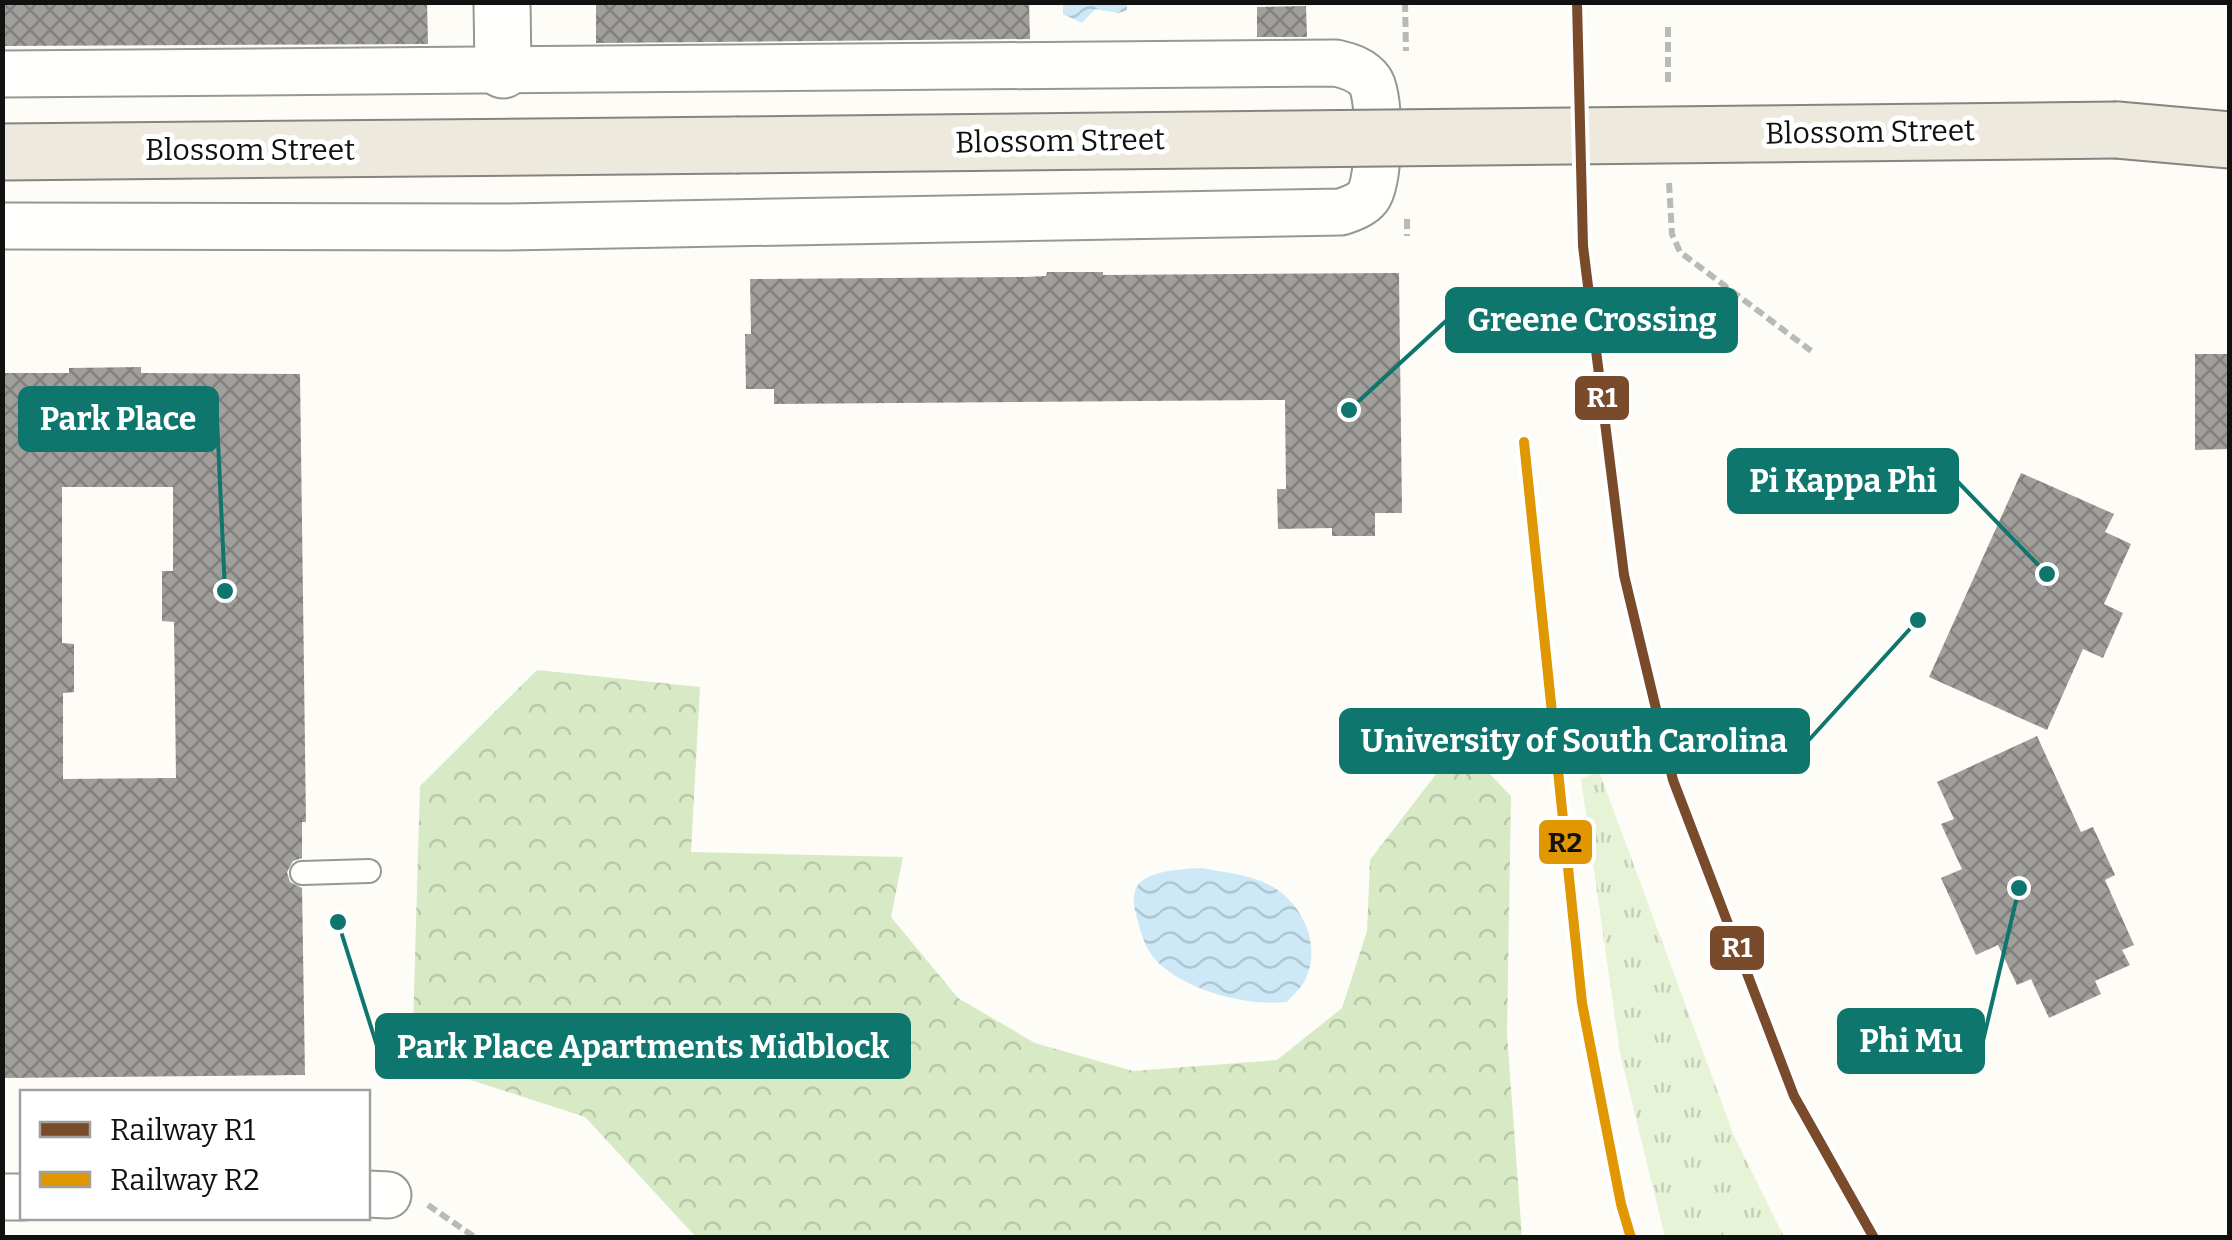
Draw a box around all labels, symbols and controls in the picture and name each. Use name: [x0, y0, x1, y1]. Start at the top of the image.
street label: Blossom Street: [1765, 112, 1975, 152]
street label: Blossom Street: [955, 121, 1165, 161]
street label: Blossom Street: [145, 132, 355, 168]
callout: Greene Crossing: [1447, 289, 1736, 351]
text: Greene Crossing: [1467, 301, 1717, 339]
line badge: R1: [1573, 374, 1631, 422]
text: R1: [1587, 381, 1617, 414]
callout: Park Place: [20, 388, 217, 450]
text: Park Place: [40, 400, 196, 438]
callout: Pi Kappa Phi: [1729, 450, 1957, 512]
text: Pi Kappa Phi: [1749, 462, 1937, 500]
callout: University of South Carolina: [1341, 710, 1808, 772]
text: University of South Carolina: [1361, 722, 1787, 760]
line badge: R2: [1537, 818, 1594, 866]
text: R2: [1548, 826, 1582, 859]
line badge: R1: [1708, 924, 1766, 972]
text: R1: [1722, 931, 1752, 964]
callout: Phi Mu: [1839, 1010, 1983, 1072]
callout: Park Place Apartments Midblock: [377, 1015, 909, 1077]
text: Phi Mu: [1859, 1022, 1963, 1060]
text: Park Place Apartments Midblock: [397, 1028, 889, 1066]
legend: [20, 1090, 370, 1220]
text: Railway R1: [110, 1112, 255, 1148]
text: Railway R2: [110, 1162, 260, 1198]

